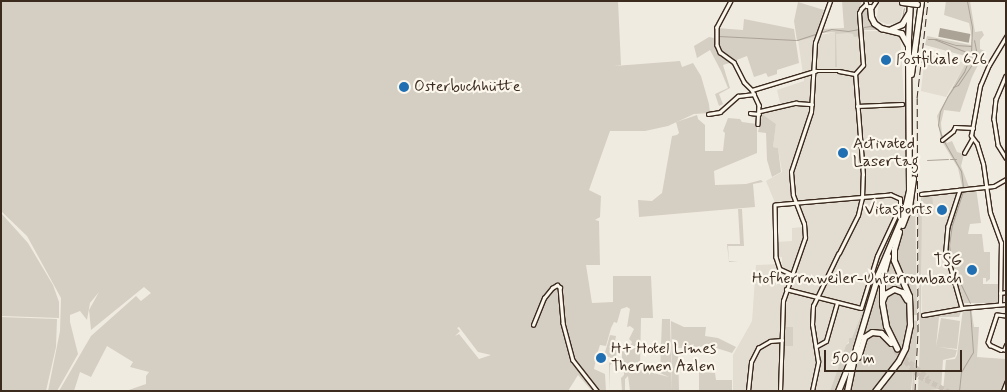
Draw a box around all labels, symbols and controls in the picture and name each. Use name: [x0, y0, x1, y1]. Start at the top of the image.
place label: Postfiliale 626: [896, 50, 987, 70]
marker: Postfiliale 626: [880, 54, 892, 66]
place label: Osterbuchhütte: [414, 77, 521, 97]
marker: Osterbuchhütte: [398, 81, 410, 93]
place label: Activated Lasertag: [853, 134, 919, 172]
marker: Activated Lasertag: [837, 147, 849, 159]
place label: Vitasports: [865, 200, 932, 220]
marker: Vitasports: [936, 204, 948, 216]
place label: TSG Hofherrnweiler-Unterrombach: [752, 251, 962, 289]
marker: TSG Hofherrnweiler-Unterrombach: [966, 264, 978, 276]
place label: H+ Hotel Limes Thermen Aalen: [611, 339, 716, 377]
scale bar: [827, 340, 964, 372]
text: 500 m: [832, 349, 875, 369]
marker: H+ Hotel Limes Thermen Aalen: [595, 352, 607, 364]

